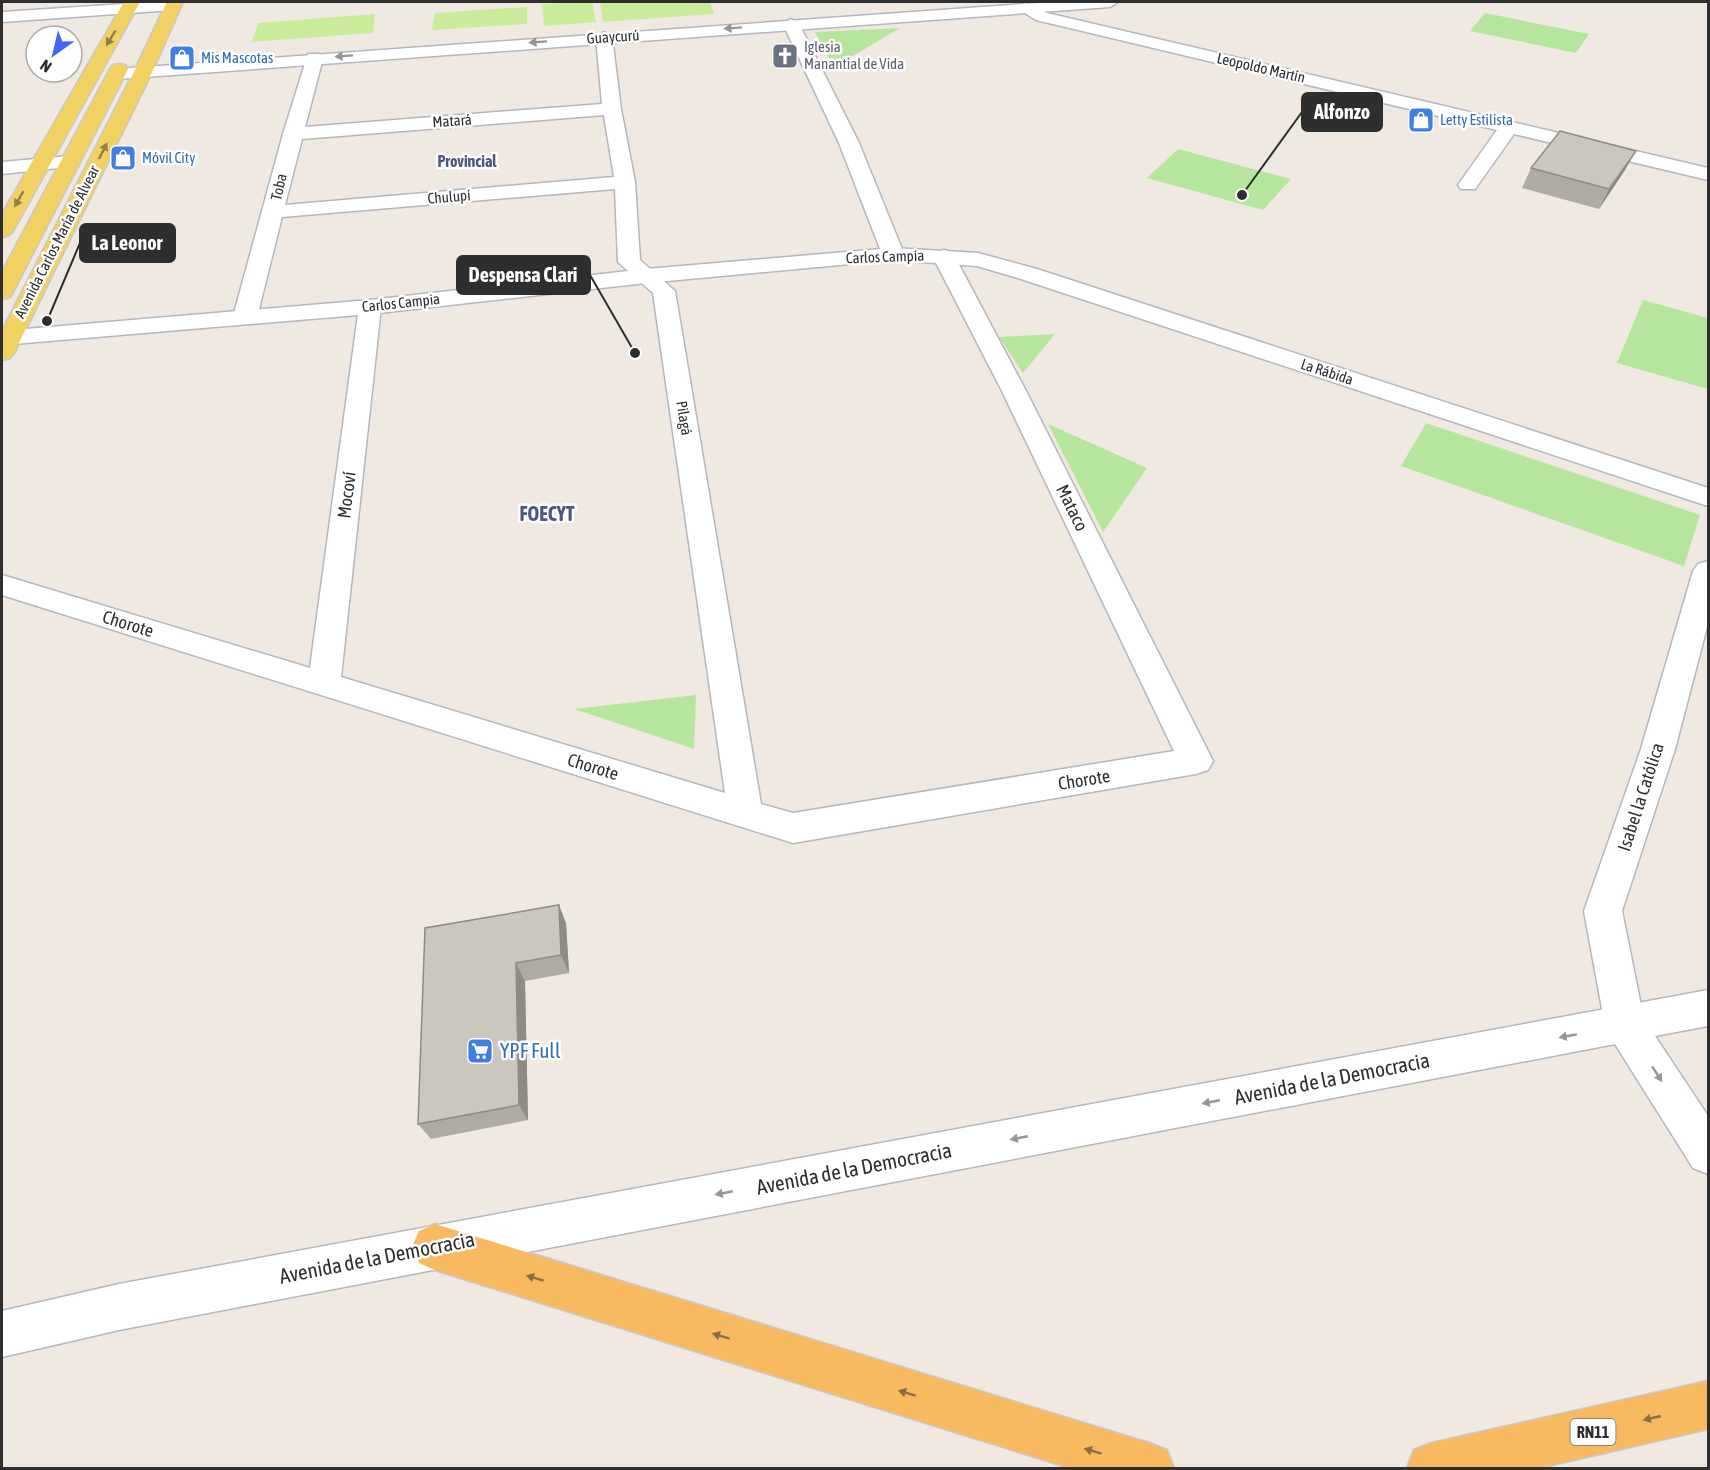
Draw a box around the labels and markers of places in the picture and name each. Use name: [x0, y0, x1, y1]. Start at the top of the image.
place label: Iglesia Manantial de Vida: [804, 38, 904, 72]
church icon: Iglesia Manantial de Vida: [770, 41, 800, 71]
shop icon: Mis Mascotas: [167, 43, 197, 73]
place label: Mis Mascotas: [201, 49, 273, 66]
callout: Alfonzo: [1302, 93, 1382, 131]
shop icon: Letty Estilista: [1406, 105, 1436, 135]
place label: Letty Estilista: [1440, 111, 1513, 128]
shop icon: Móvil City: [108, 143, 138, 173]
place label: Móvil City: [142, 149, 195, 166]
callout: La Leonor: [80, 224, 175, 262]
callout: Despensa Clari: [457, 256, 590, 294]
supermarket icon: YPF Full: [465, 1036, 495, 1066]
place label: YPF Full: [500, 1038, 561, 1062]

